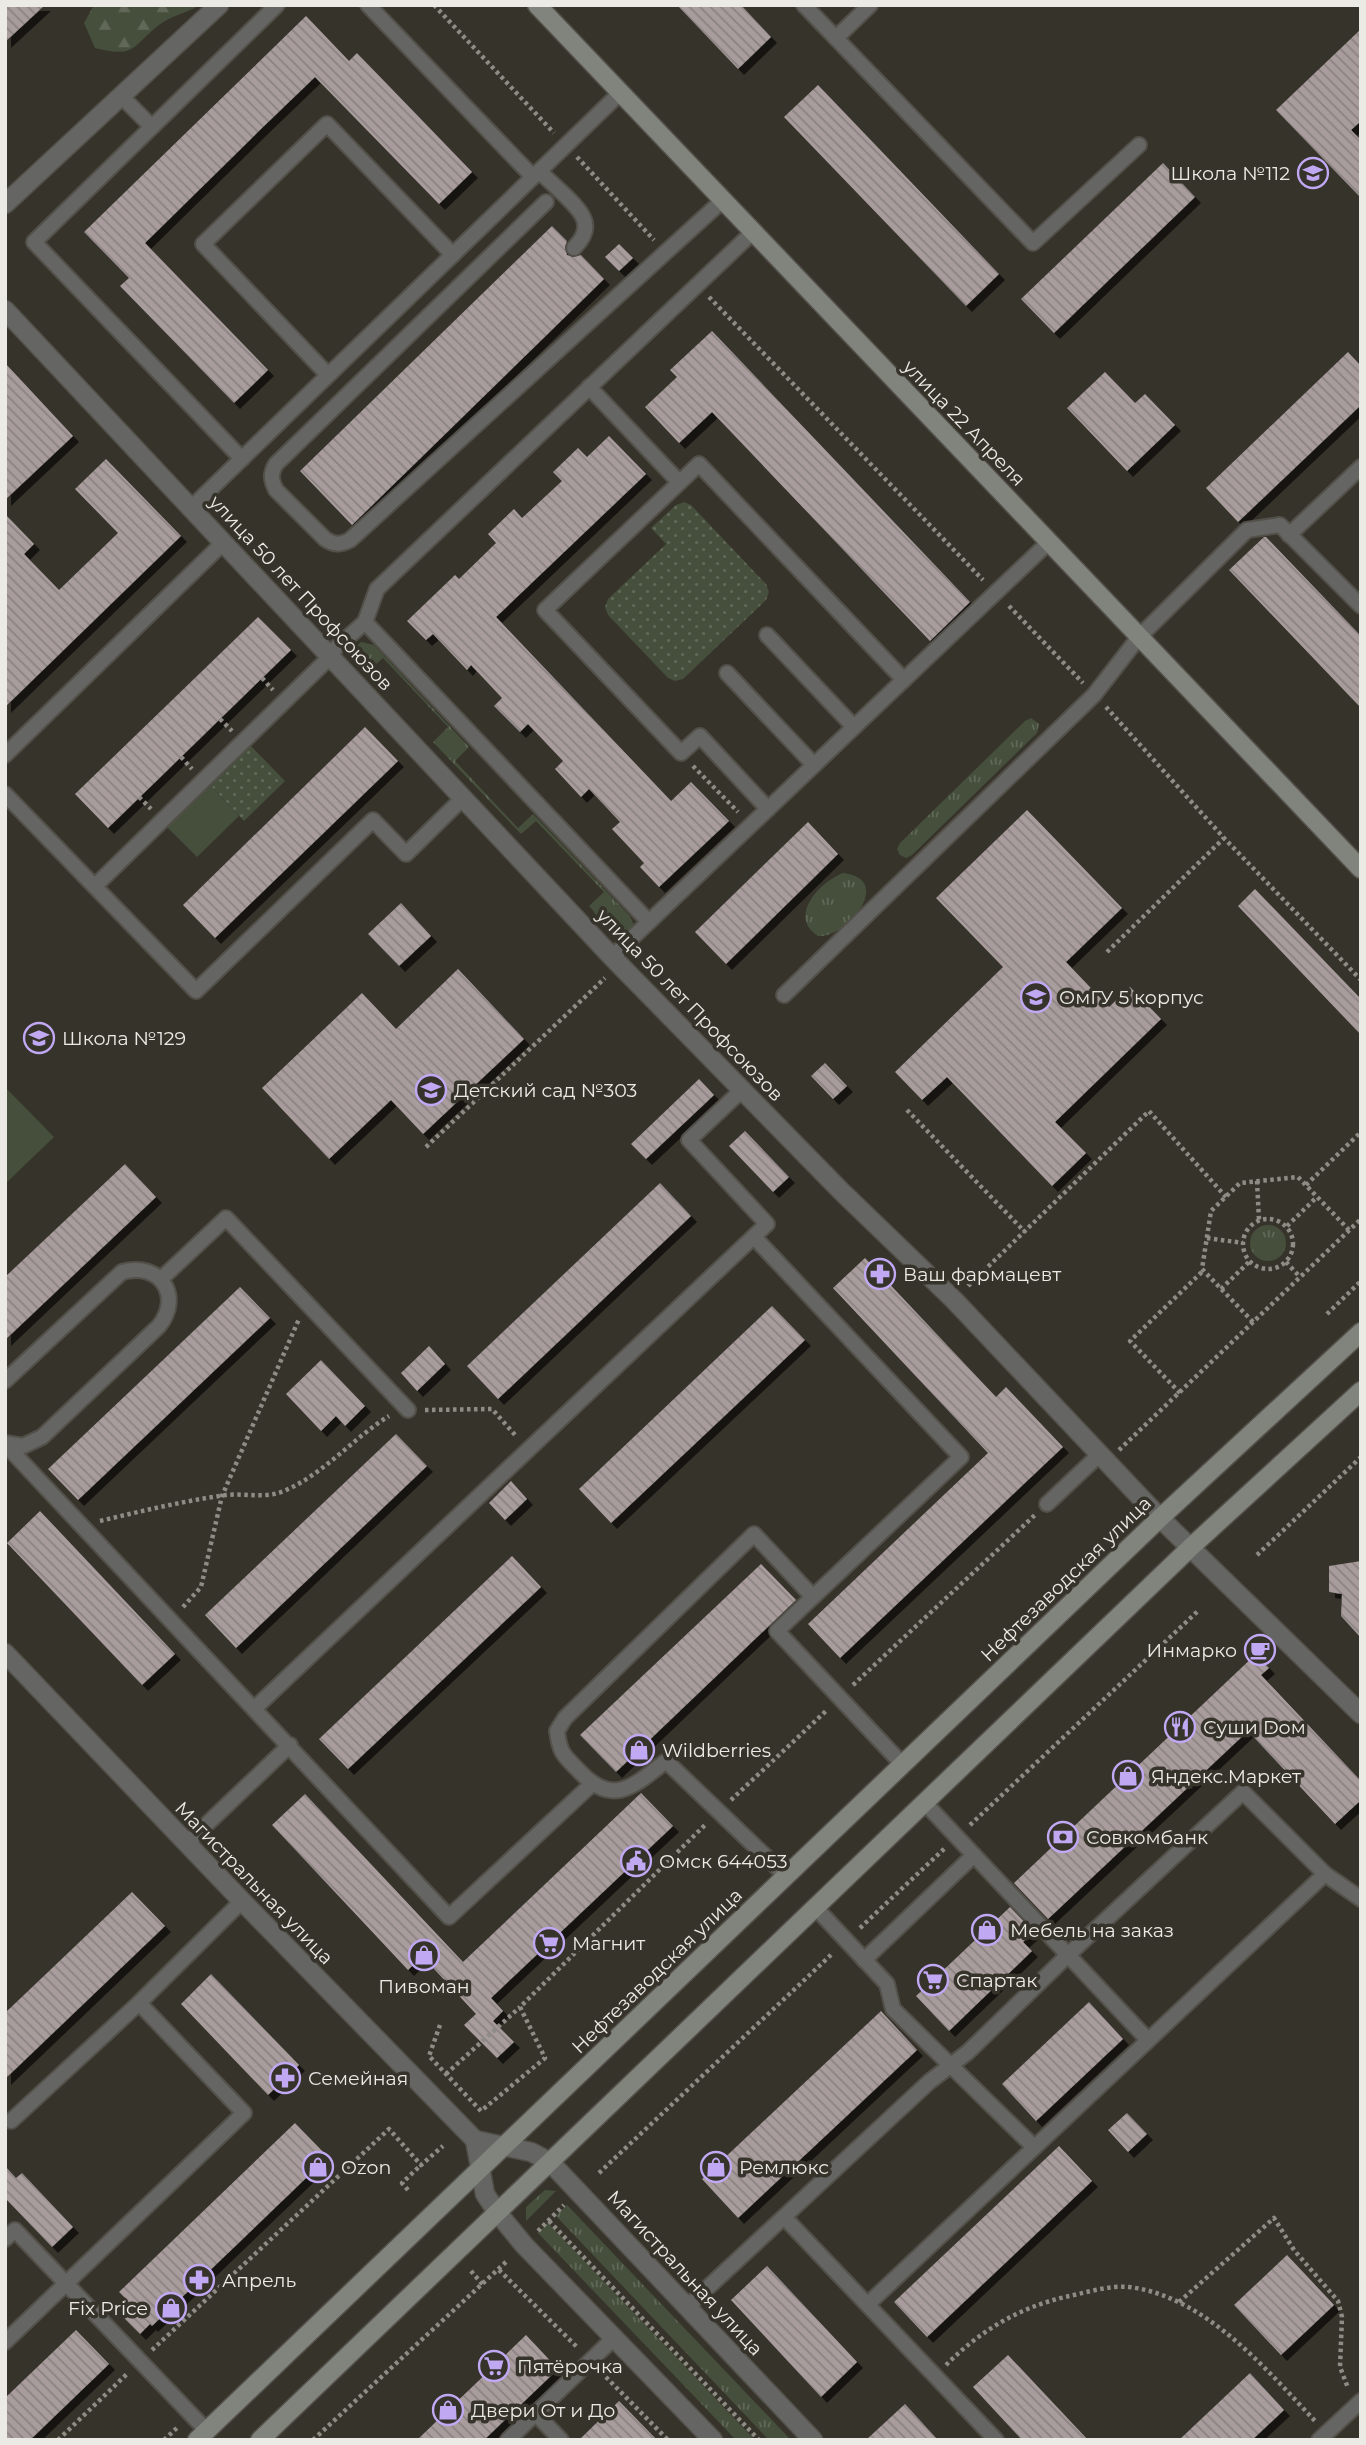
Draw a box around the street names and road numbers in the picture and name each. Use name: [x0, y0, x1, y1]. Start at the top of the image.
street label: улица 22 Апреля: [897, 355, 1030, 491]
street label: улица 50 лет Профсоюзов: [204, 490, 398, 695]
street label: улица 50 лет Профсоюзов: [591, 903, 788, 1106]
street label: Нефтезаводская улица: [976, 1492, 1156, 1666]
street label: Магистральная улица: [170, 1797, 338, 1969]
street label: Нефтезаводская улица: [567, 1884, 747, 2058]
street label: Магистральная улица: [602, 2186, 768, 2360]

